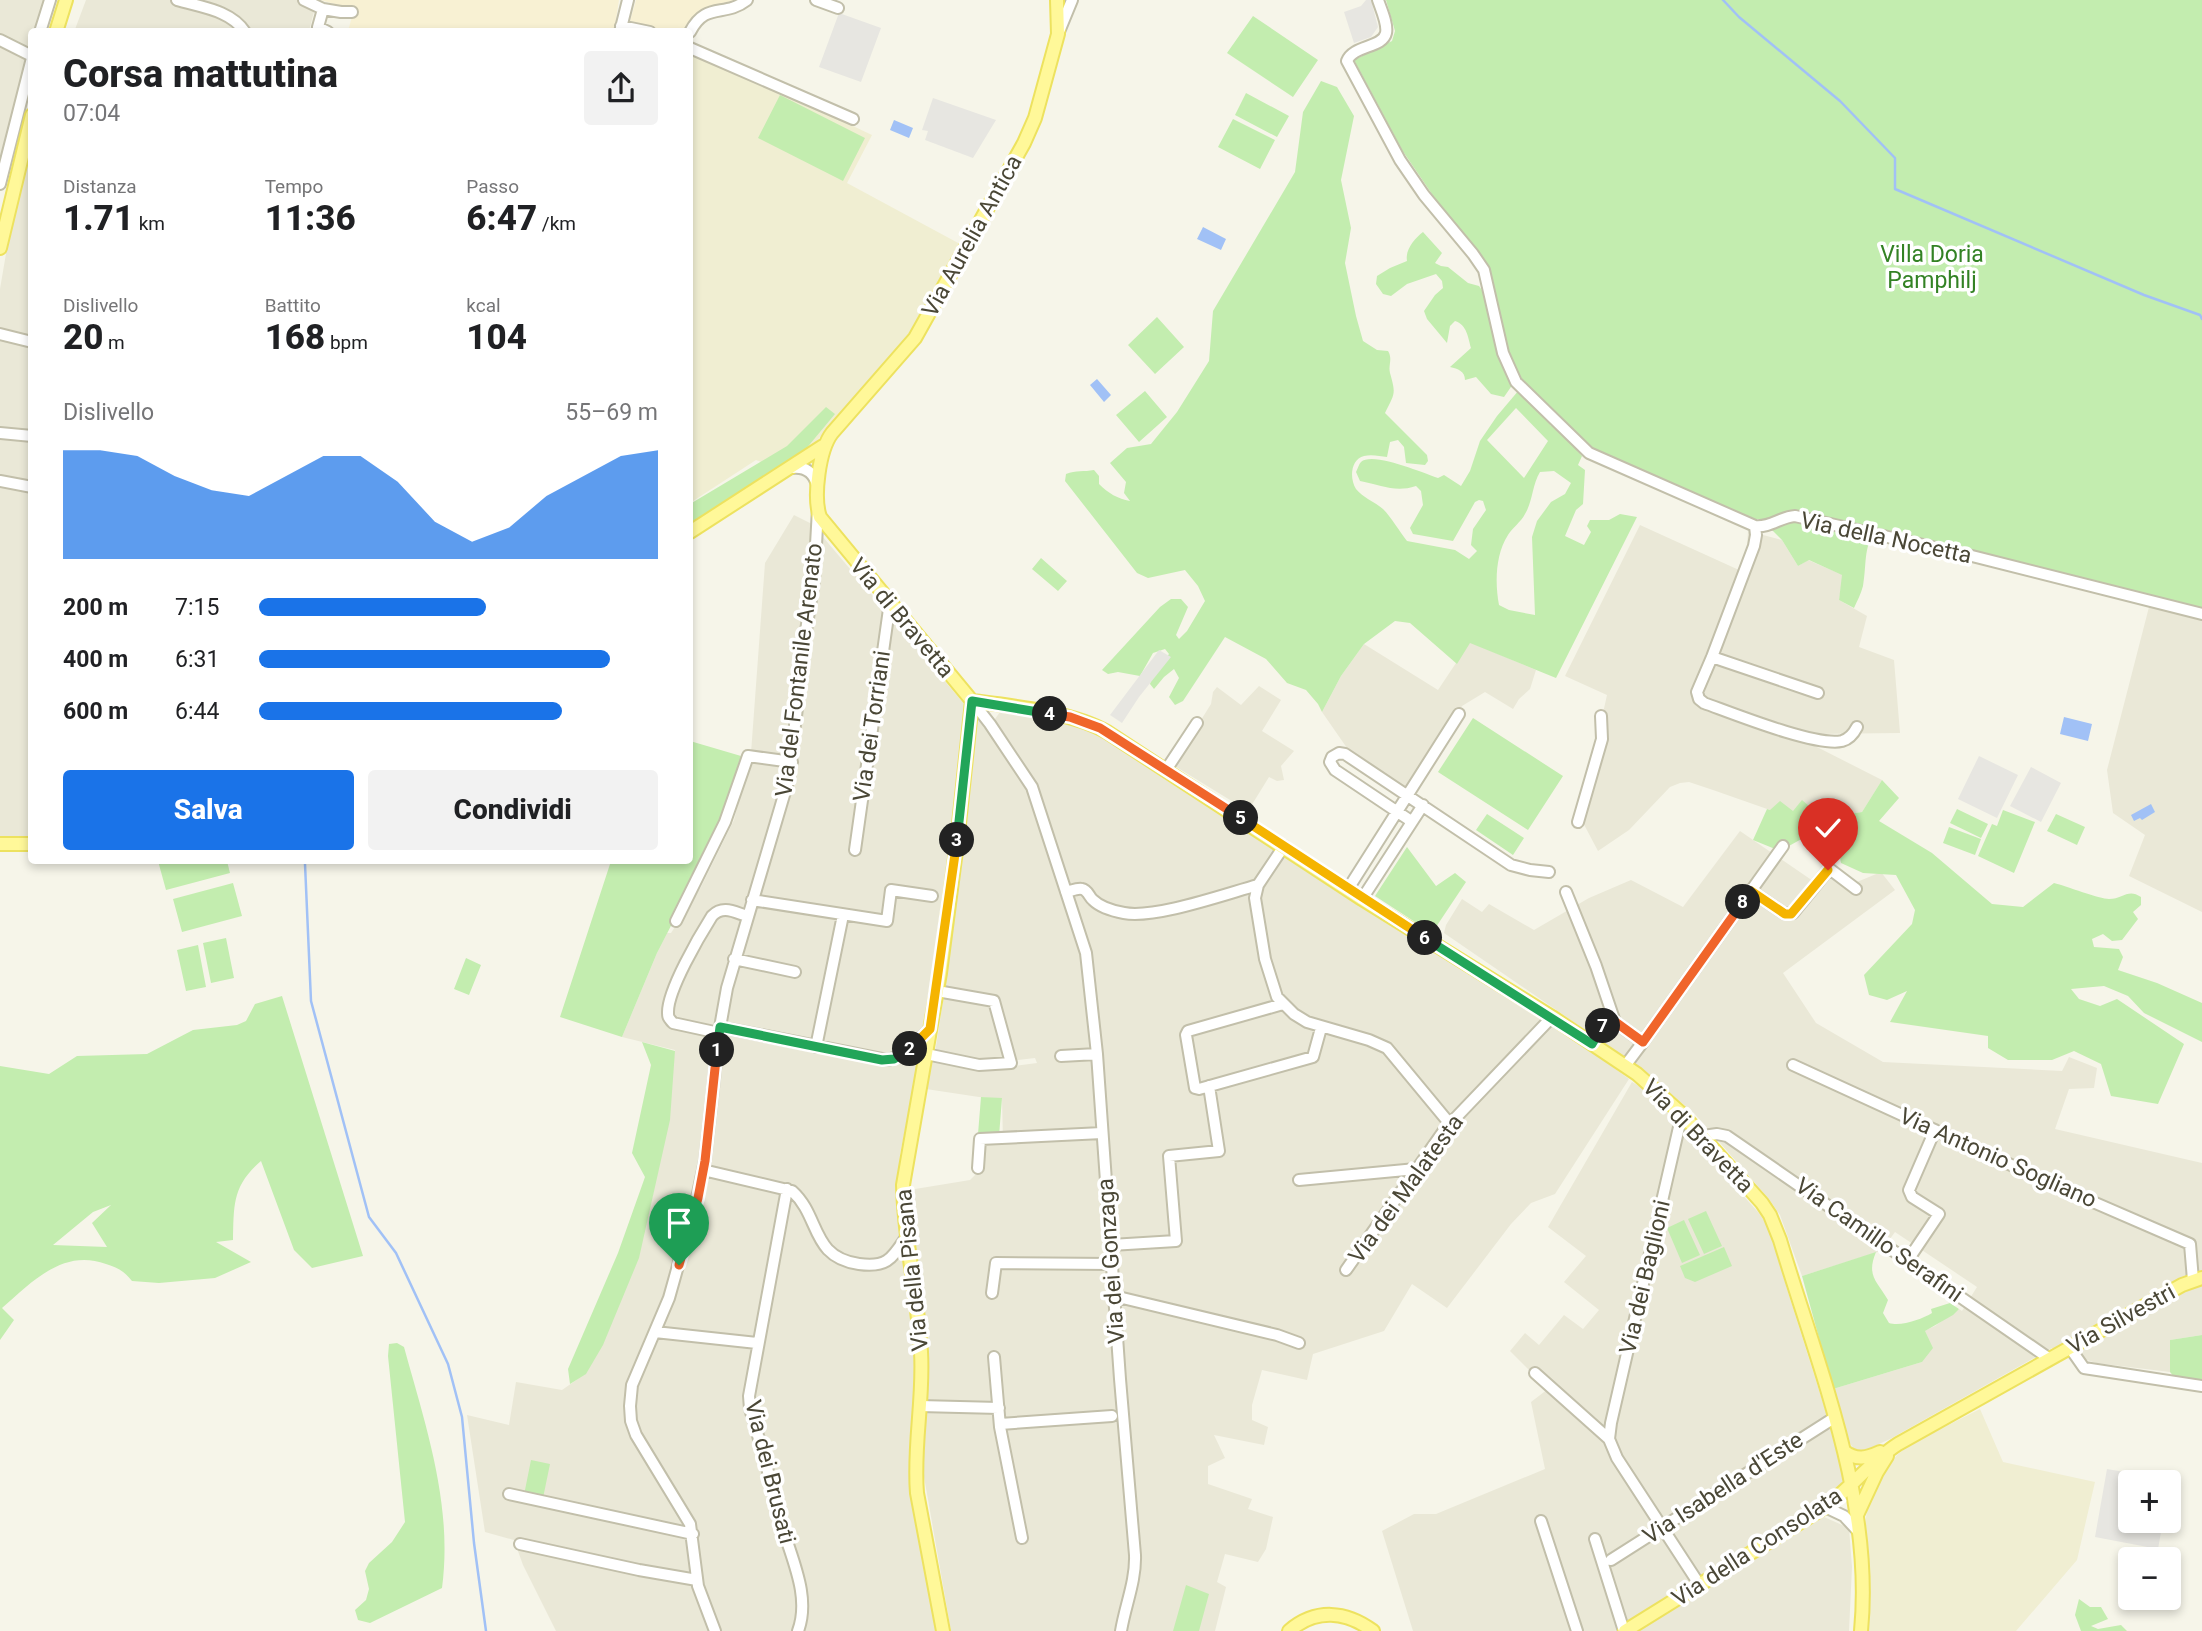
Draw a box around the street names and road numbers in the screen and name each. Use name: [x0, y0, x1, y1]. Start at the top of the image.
street label: Via Aurelia Antica: [916, 150, 1028, 322]
street label: Via della Nocetta: [1798, 507, 1974, 569]
street label: Via del Fontanile Arenato: [770, 542, 828, 798]
street label: Via di Bravetta: [844, 553, 960, 683]
street label: Via dei Torriani: [848, 649, 896, 803]
street label: Via di Bravetta: [1637, 1074, 1759, 1198]
street label: Via Antonio Sogliano: [1895, 1102, 2101, 1214]
street label: Via dei Malatesta: [1343, 1109, 1469, 1269]
street label: Via Camillo Serafini: [1790, 1172, 1968, 1308]
street label: Via dei Gonzaga: [1092, 1177, 1130, 1345]
street label: Via della Pisana: [890, 1188, 934, 1352]
street label: Via dei Baglioni: [1614, 1197, 1676, 1357]
street label: Via Silvestri: [2062, 1278, 2180, 1360]
street label: Via dei Brusati: [739, 1397, 801, 1547]
street label: Via Isabella d'Este: [1638, 1426, 1808, 1550]
street label: Via della Consolata: [1667, 1482, 1847, 1612]

